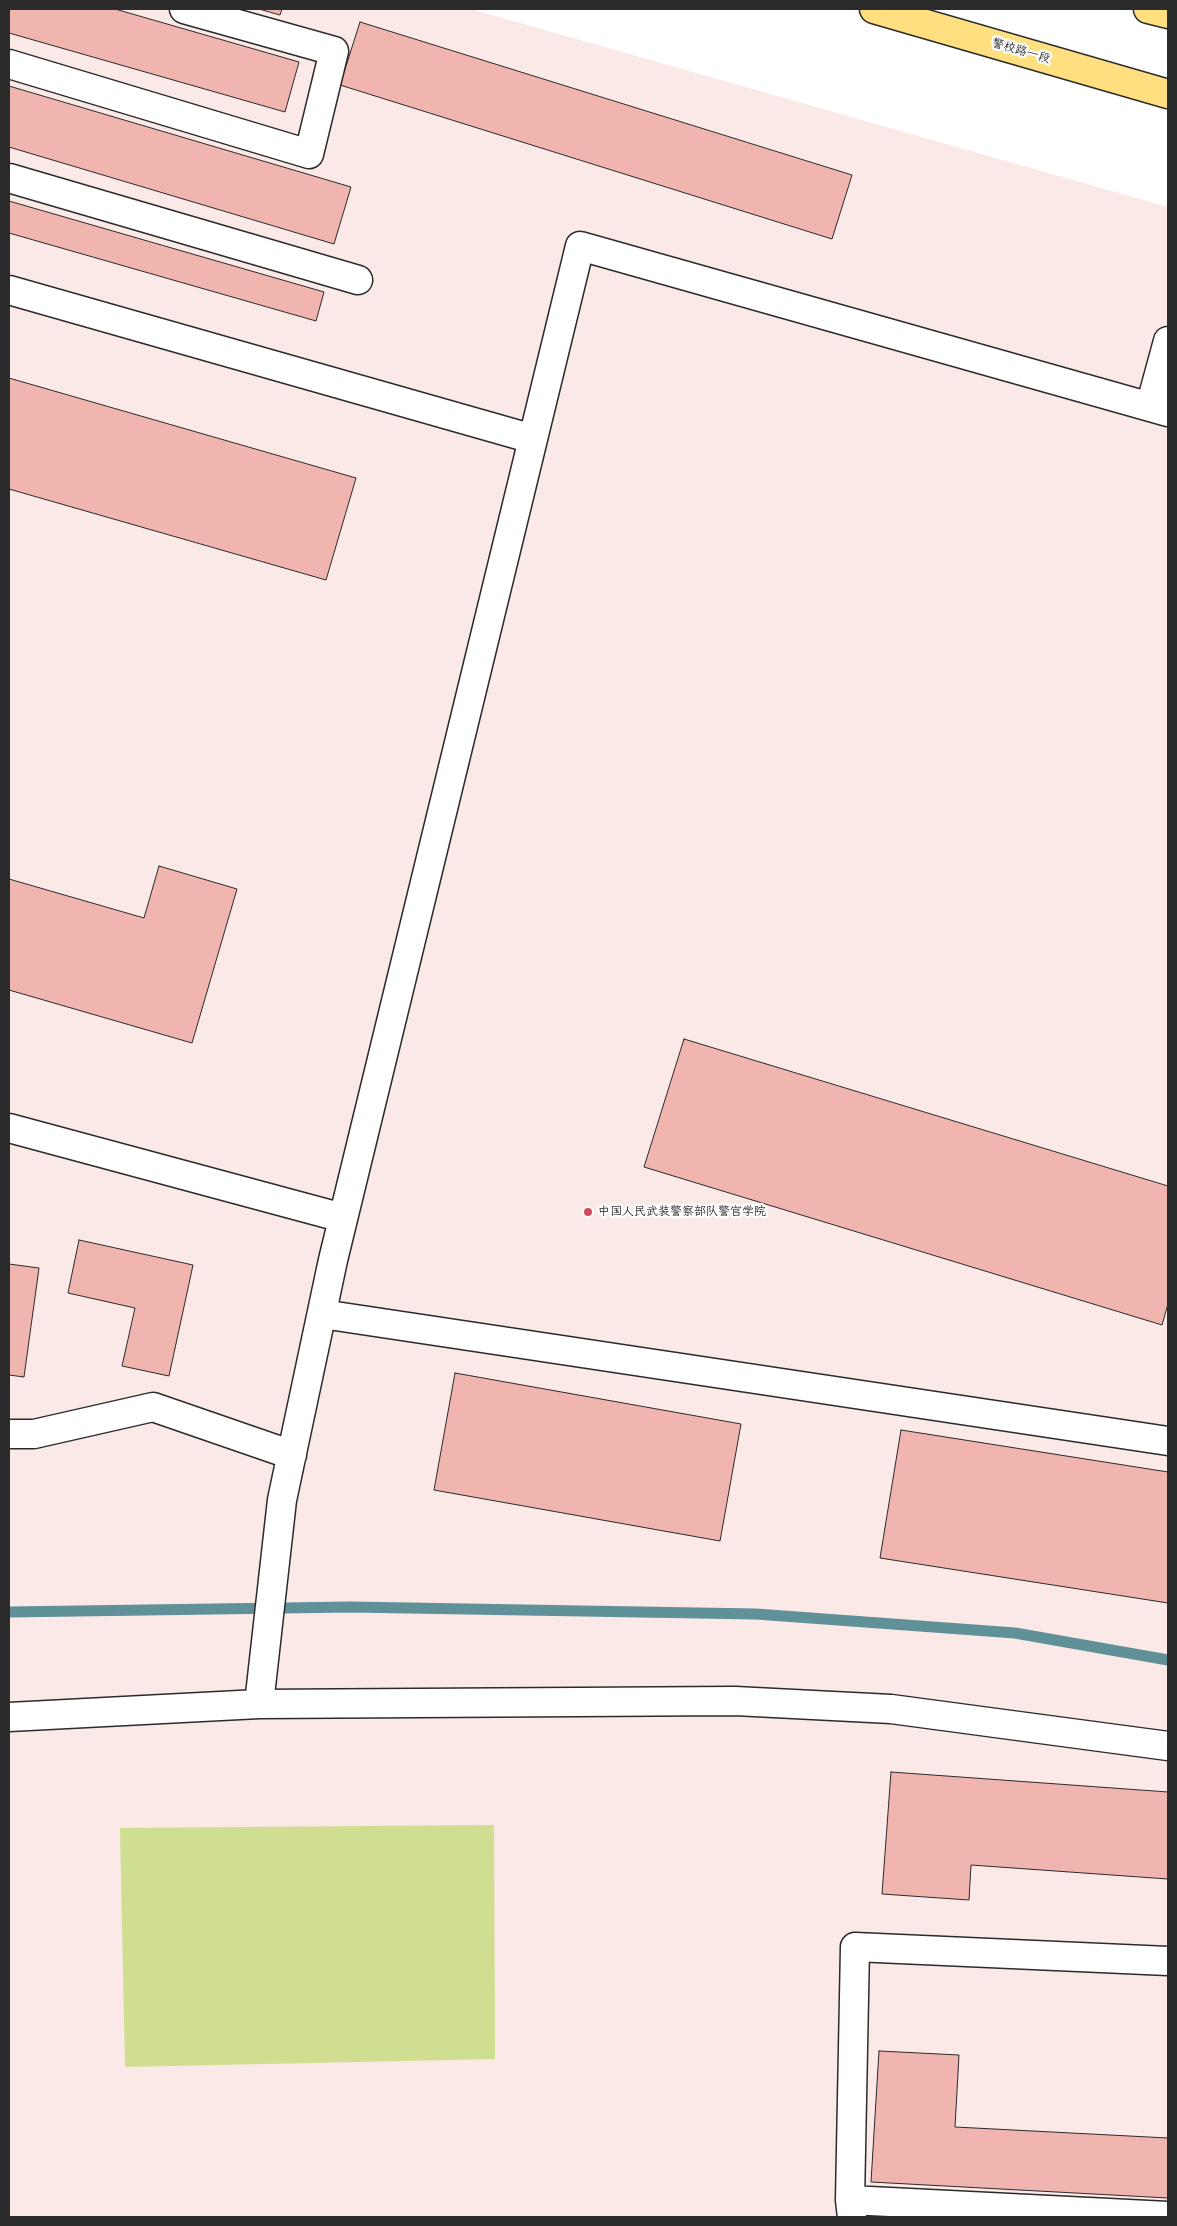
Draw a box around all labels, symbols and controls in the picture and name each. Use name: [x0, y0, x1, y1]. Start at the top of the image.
street label: 警校路一段: [990, 36, 1052, 66]
place label: 中国人民武装警察部队警官学院: [598, 1205, 766, 1219]
marker: 中国人民武装警察部队警官学院: [582, 1206, 594, 1218]

